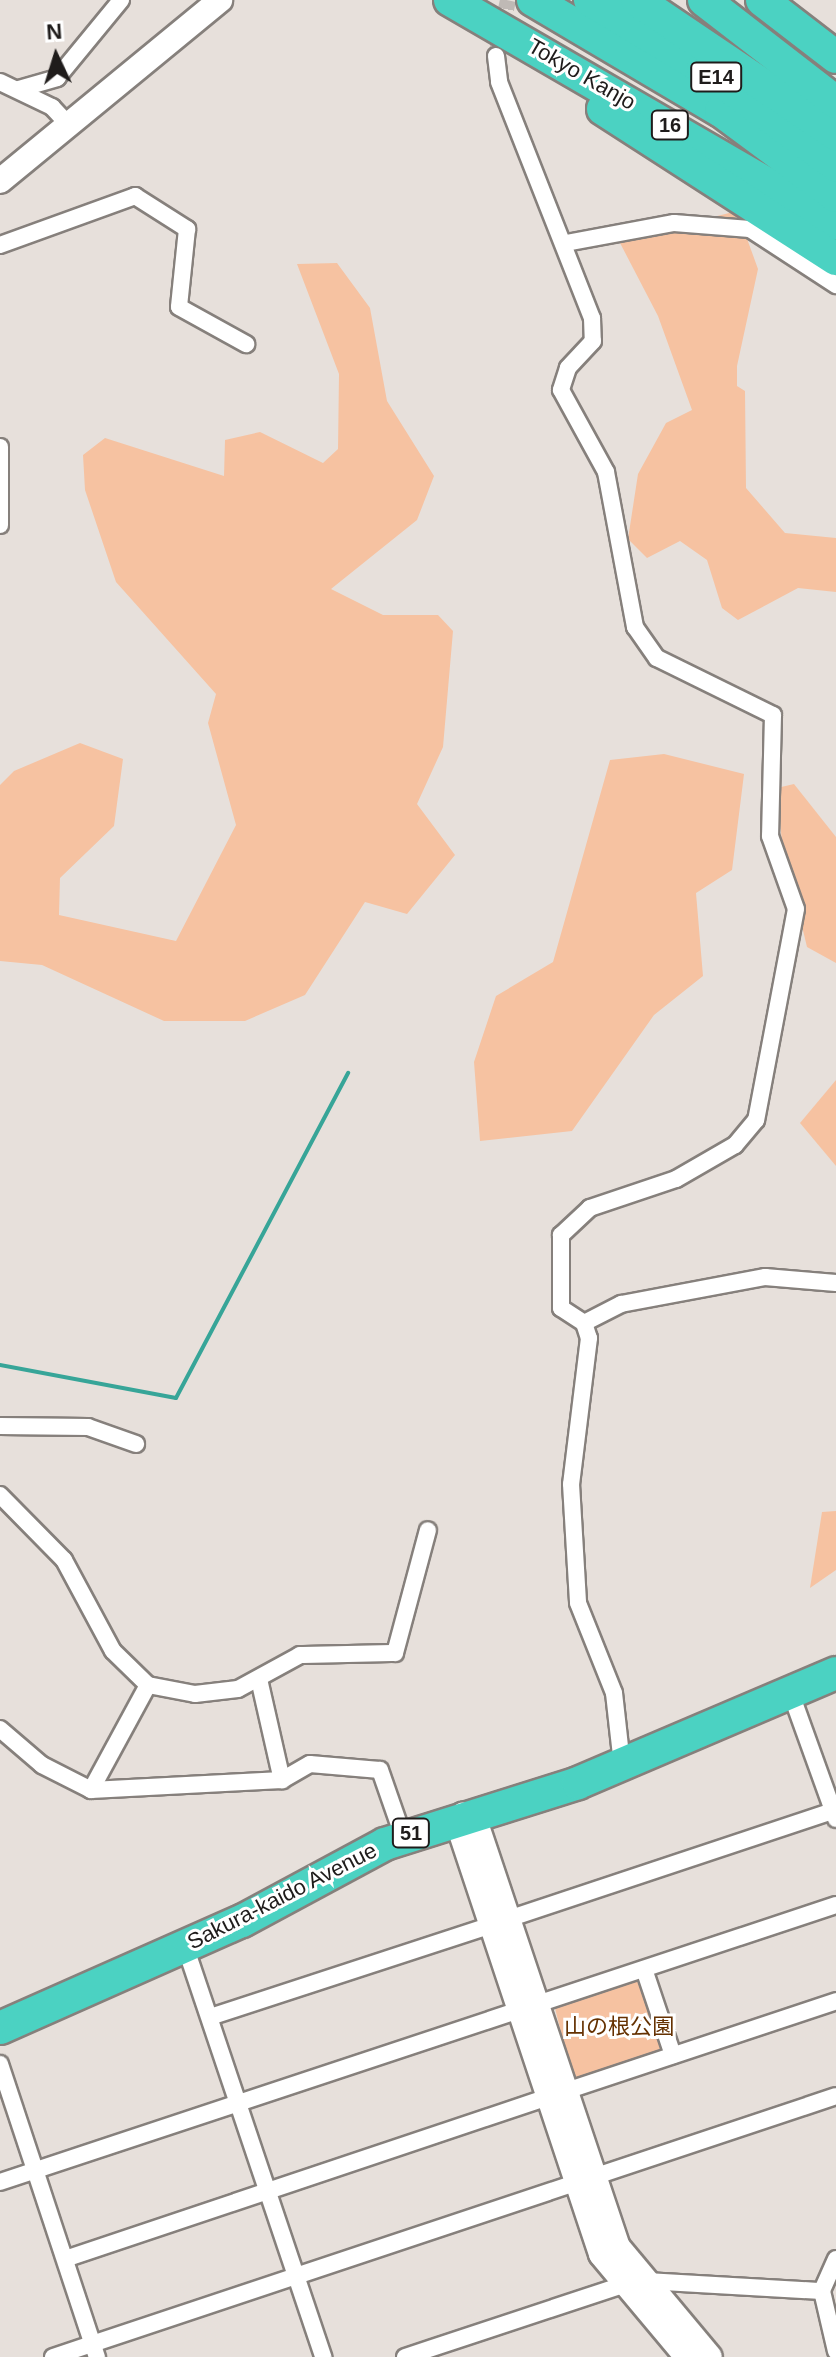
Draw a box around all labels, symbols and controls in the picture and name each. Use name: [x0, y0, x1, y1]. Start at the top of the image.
north arrow: [16, 16, 96, 96]
text: N: [45, 19, 63, 45]
street label: Tokyo Kanjo: [524, 33, 640, 115]
road number: E14: [690, 61, 742, 93]
road number: 16: [650, 109, 690, 141]
road number: 51: [391, 1817, 431, 1849]
street label: Sakura-kaido Avenue: [182, 1837, 382, 1955]
park label: 山の根公園: [564, 2014, 674, 2040]

